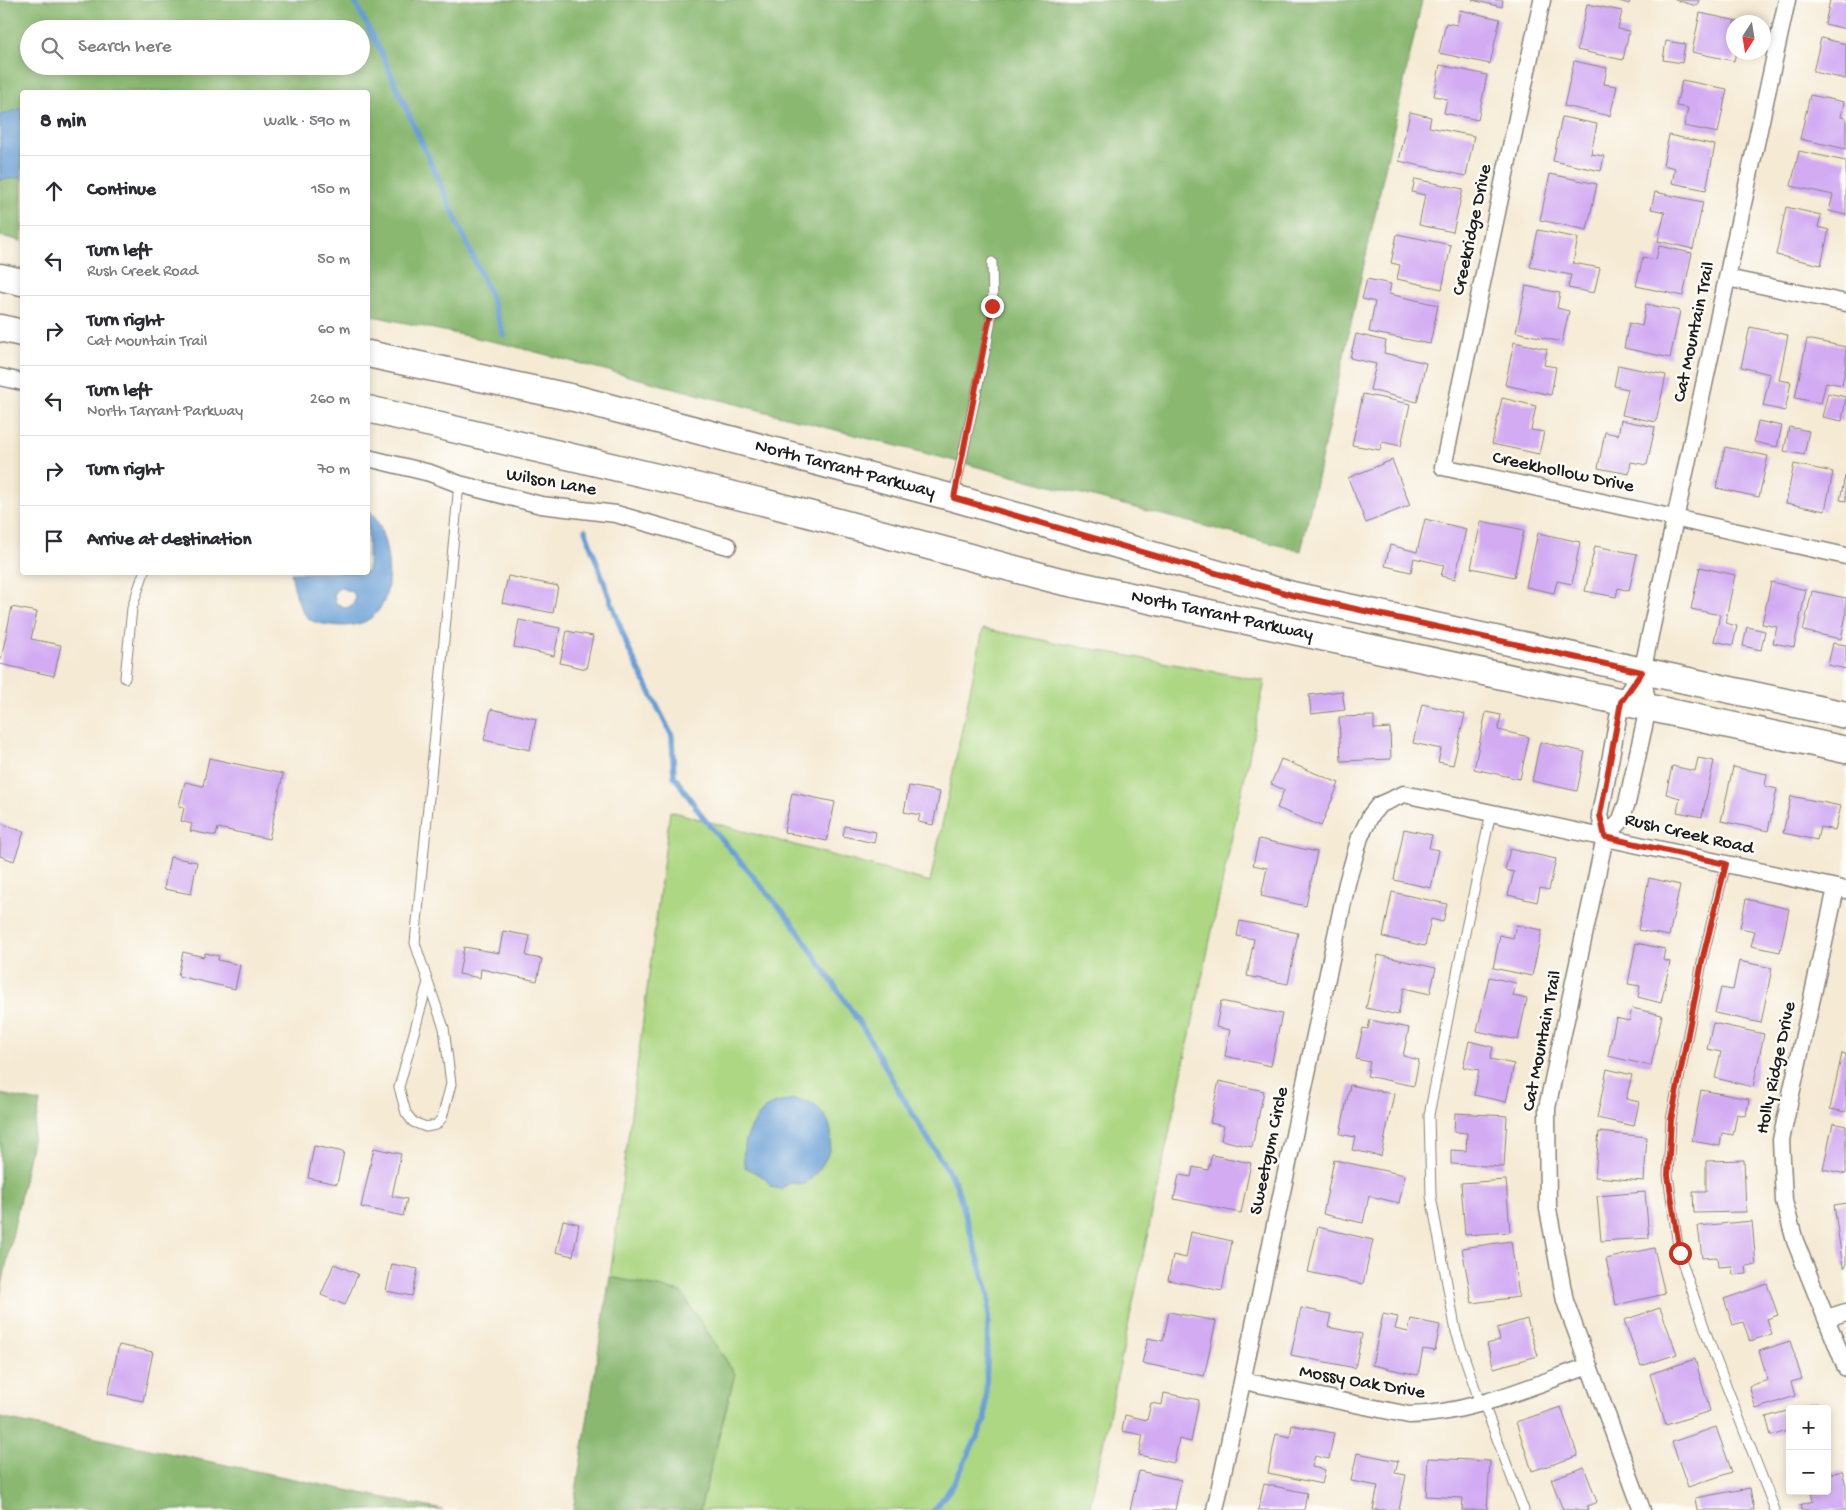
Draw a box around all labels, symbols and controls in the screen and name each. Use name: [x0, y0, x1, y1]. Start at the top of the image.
north arrow: [1726, 15, 1771, 60]
search box: [20, 20, 370, 75]
icon: search: [38, 34, 66, 62]
text: Search here: [78, 36, 172, 59]
text: 8 min: [40, 110, 86, 135]
text: Walk · 590 m: [264, 113, 350, 132]
street label: Creekridge Drive: [1448, 162, 1498, 298]
icon: ahead: [40, 177, 68, 205]
text: Continue: [87, 179, 156, 202]
text: 150 m: [311, 181, 350, 200]
text: Turn left: [87, 240, 151, 263]
icon: left: [40, 247, 68, 275]
text: 50 m: [317, 251, 350, 270]
street label: Cat Mountain Trail: [1669, 260, 1721, 404]
text: Rush Creek Road: [87, 263, 198, 282]
route end: [981, 295, 1004, 318]
text: Turn right: [87, 310, 163, 333]
icon: right: [40, 317, 68, 345]
text: 60 m: [318, 321, 350, 340]
text: Cat Mountain Trail: [87, 333, 207, 352]
text: Turn left: [87, 380, 151, 403]
icon: left: [40, 387, 68, 415]
text: 260 m: [310, 391, 350, 410]
text: North Tarrant Parkway: [87, 403, 243, 422]
street label: North Tarrant Parkway: [752, 435, 938, 504]
street label: Creekhollow Drive: [1490, 447, 1636, 499]
icon: right: [40, 457, 68, 485]
text: Turn right: [87, 459, 163, 482]
text: 70 m: [317, 461, 350, 480]
street label: Wilson Lane: [504, 464, 598, 502]
icon: arrive: [40, 527, 68, 555]
text: Arrive at destination: [87, 529, 251, 552]
street label: North Tarrant Parkway: [1129, 585, 1316, 647]
street label: Rush Creek Road: [1622, 809, 1758, 861]
street label: Cat Mountain Trail: [1518, 969, 1568, 1113]
street label: Holly Ridge Drive: [1752, 1000, 1802, 1136]
street label: Sweetgum Circle: [1245, 1085, 1295, 1217]
route start: [1669, 1242, 1692, 1265]
street label: Mossy Oak Drive: [1297, 1361, 1427, 1405]
map controls: [1786, 1405, 1831, 1495]
button: +: [1786, 1405, 1831, 1450]
button: −: [1786, 1450, 1831, 1495]

